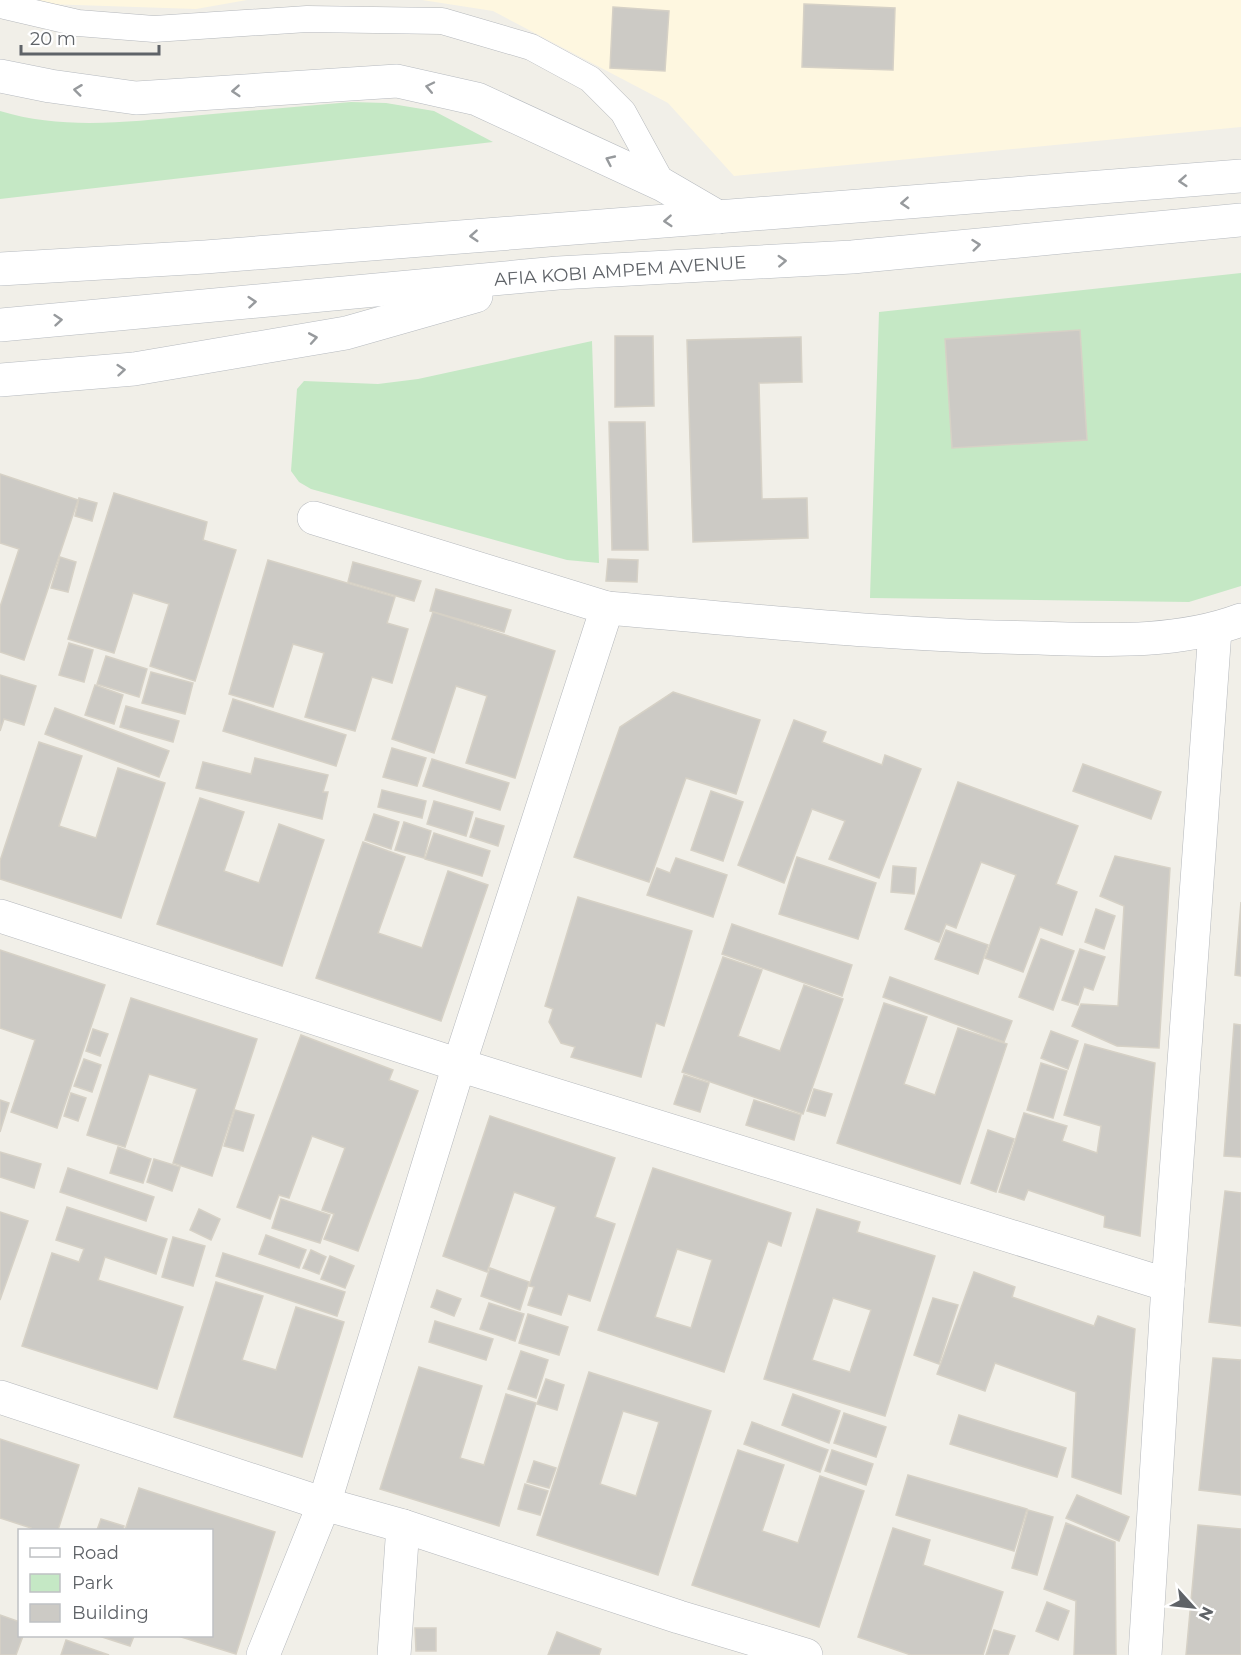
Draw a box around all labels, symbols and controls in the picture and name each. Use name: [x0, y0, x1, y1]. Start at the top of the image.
scale bar: [21, 18, 159, 56]
text: 20 m: [30, 28, 76, 50]
one-way arrow: [426, 81, 436, 94]
one-way arrow: [73, 84, 82, 97]
one-way arrow: [232, 84, 241, 97]
one-way arrow: [606, 156, 617, 168]
one-way arrow: [1178, 174, 1187, 187]
one-way arrow: [900, 196, 909, 209]
one-way arrow: [664, 214, 673, 227]
one-way arrow: [469, 229, 478, 242]
one-way arrow: [971, 239, 981, 252]
street label: AFIA KOBI AMPEM AVENUE: [493, 251, 747, 291]
one-way arrow: [777, 254, 786, 267]
one-way arrow: [248, 296, 257, 309]
one-way arrow: [54, 314, 63, 327]
one-way arrow: [308, 332, 318, 345]
one-way arrow: [117, 364, 126, 377]
legend: [18, 1529, 213, 1637]
text: Road: [72, 1542, 119, 1564]
text: Park: [72, 1572, 113, 1594]
north arrow: [1163, 1577, 1223, 1637]
text: Building: [72, 1602, 149, 1624]
text: N: [1195, 1604, 1217, 1624]

